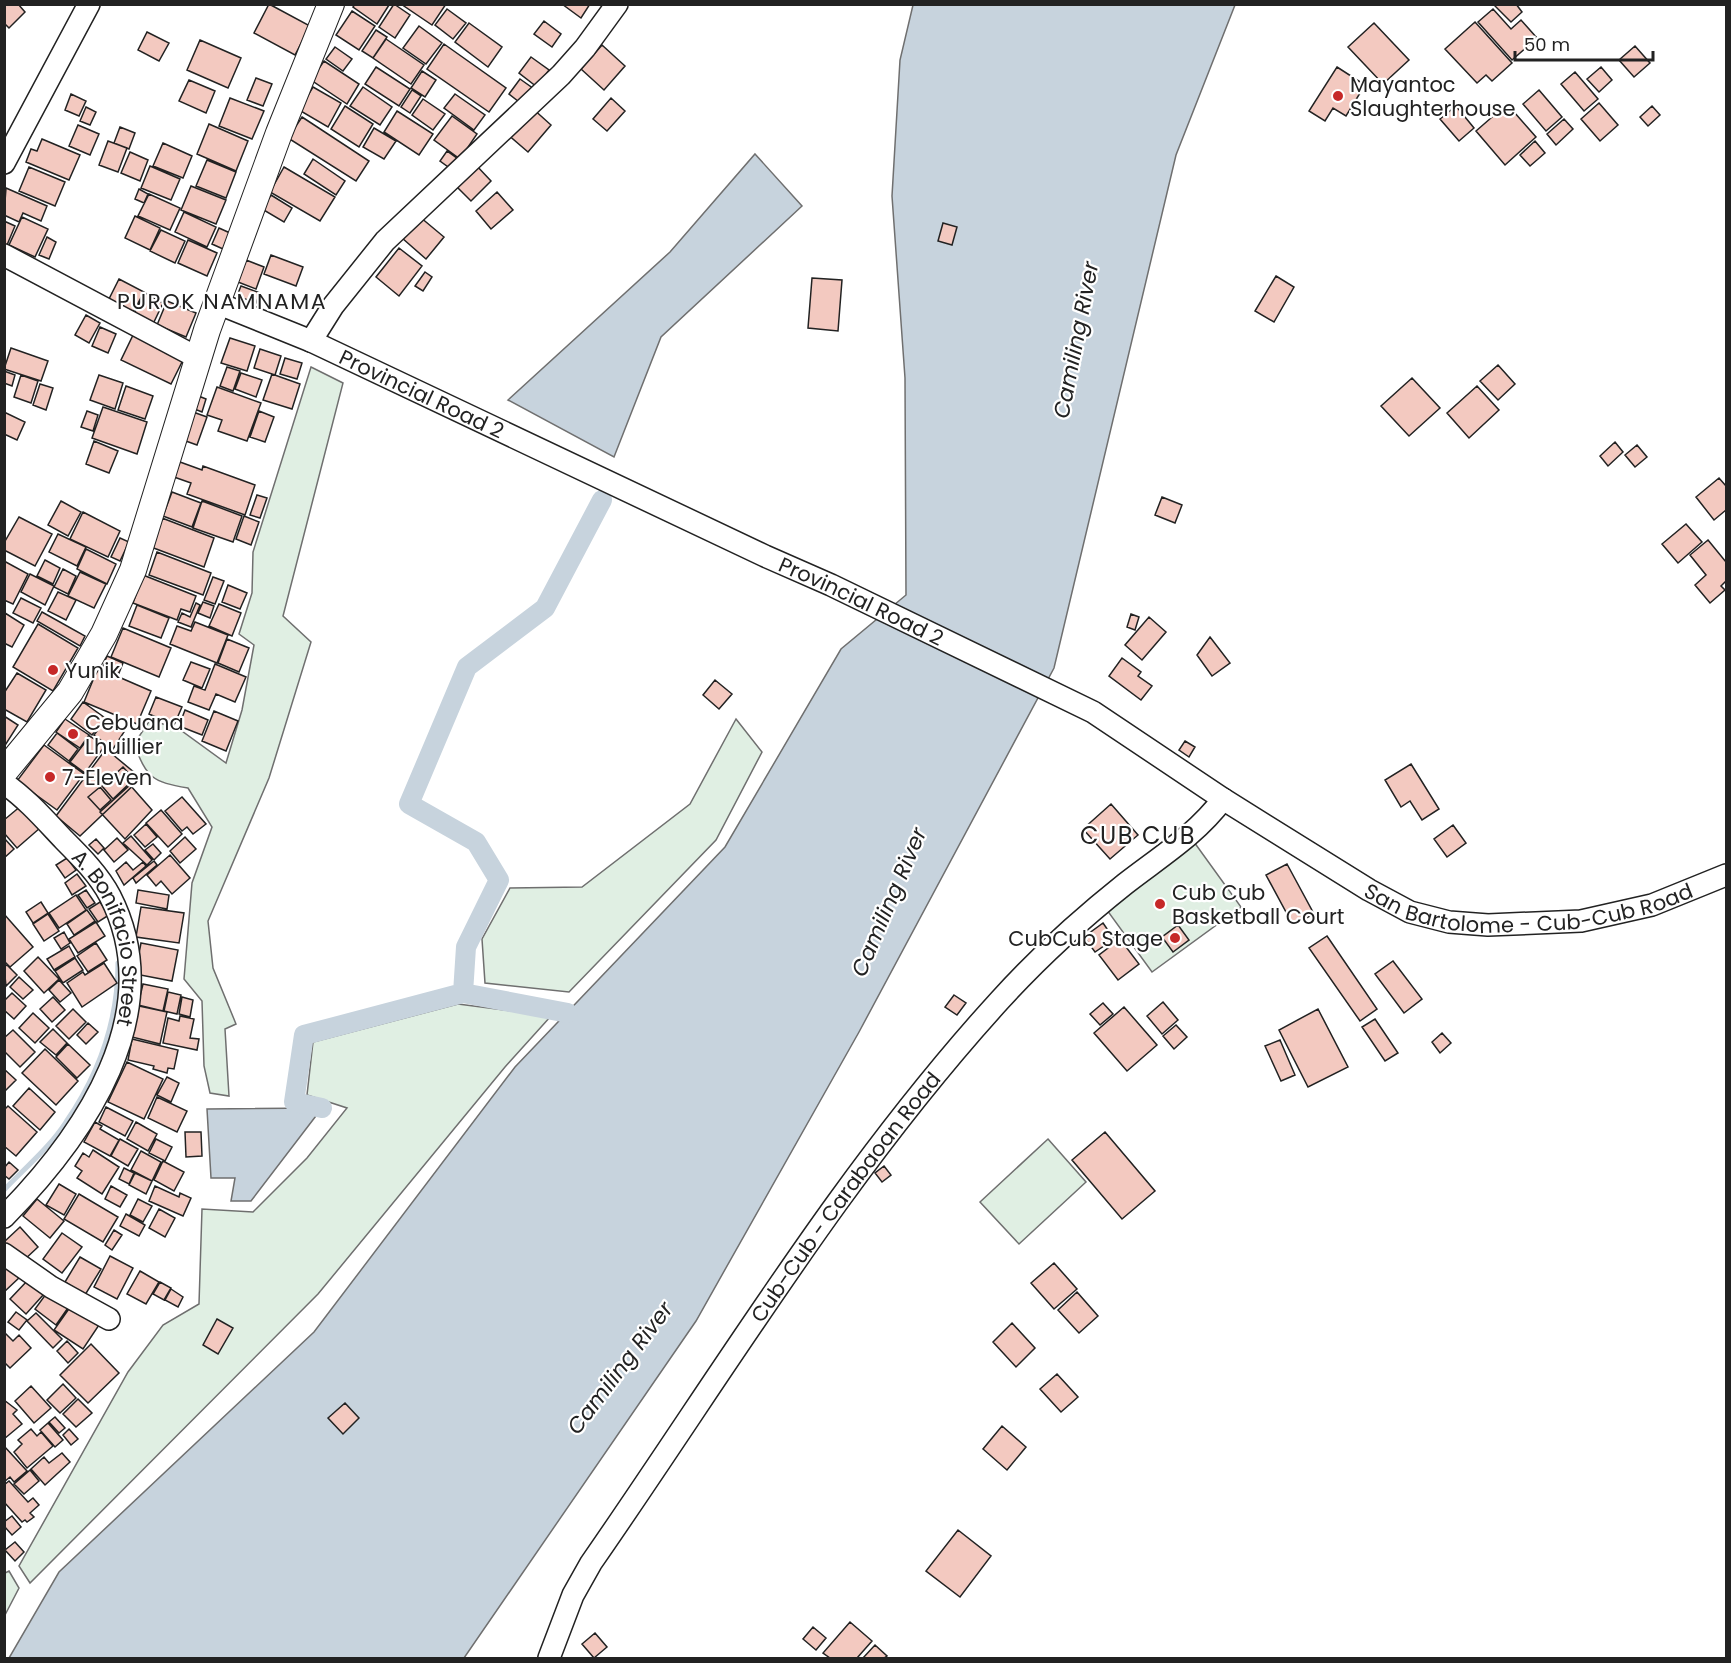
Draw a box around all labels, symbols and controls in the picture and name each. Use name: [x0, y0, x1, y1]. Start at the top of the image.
scale bar: [1515, 24, 1653, 62]
text: 50 m: [1524, 32, 1570, 57]
place label: Mayantoc Slaughterhouse: [1350, 70, 1516, 123]
marker: Mayantoc Slaughterhouse: [1331, 89, 1345, 103]
water label: Camiling River: [1046, 258, 1107, 421]
district label: PUROK NAMNAMA: [117, 286, 327, 317]
street label: Provincial Road 2: [335, 342, 509, 445]
street label: Provincial Road 2: [774, 549, 949, 652]
place label: Yunik: [65, 656, 120, 685]
marker: Yunik: [46, 663, 60, 677]
place label: Cebuana Lhuillier: [85, 708, 184, 761]
marker: Cebuana Lhuillier: [66, 727, 80, 741]
place label: 7-Eleven: [62, 763, 152, 792]
marker: 7-Eleven: [43, 770, 57, 784]
district label: CUB CUB: [1080, 819, 1196, 852]
water label: Camiling River: [844, 822, 935, 981]
street label: A. Bonifacio Street: [66, 843, 145, 1029]
street label: San Bartolome - Cub-Cub Road: [1361, 869, 1699, 901]
text: San Bartolome - Cub-Cub Road: [1359, 876, 1697, 940]
place label: Cub Cub Basketball Court: [1172, 878, 1344, 931]
marker: Cub Cub Basketball Court: [1153, 897, 1167, 911]
place label: CubCub Stage: [1008, 924, 1163, 953]
marker: CubCub Stage: [1168, 931, 1182, 945]
street label: Cub-Cub - Carabaoan Road: [743, 1065, 947, 1328]
water label: Camiling River: [560, 1294, 681, 1441]

